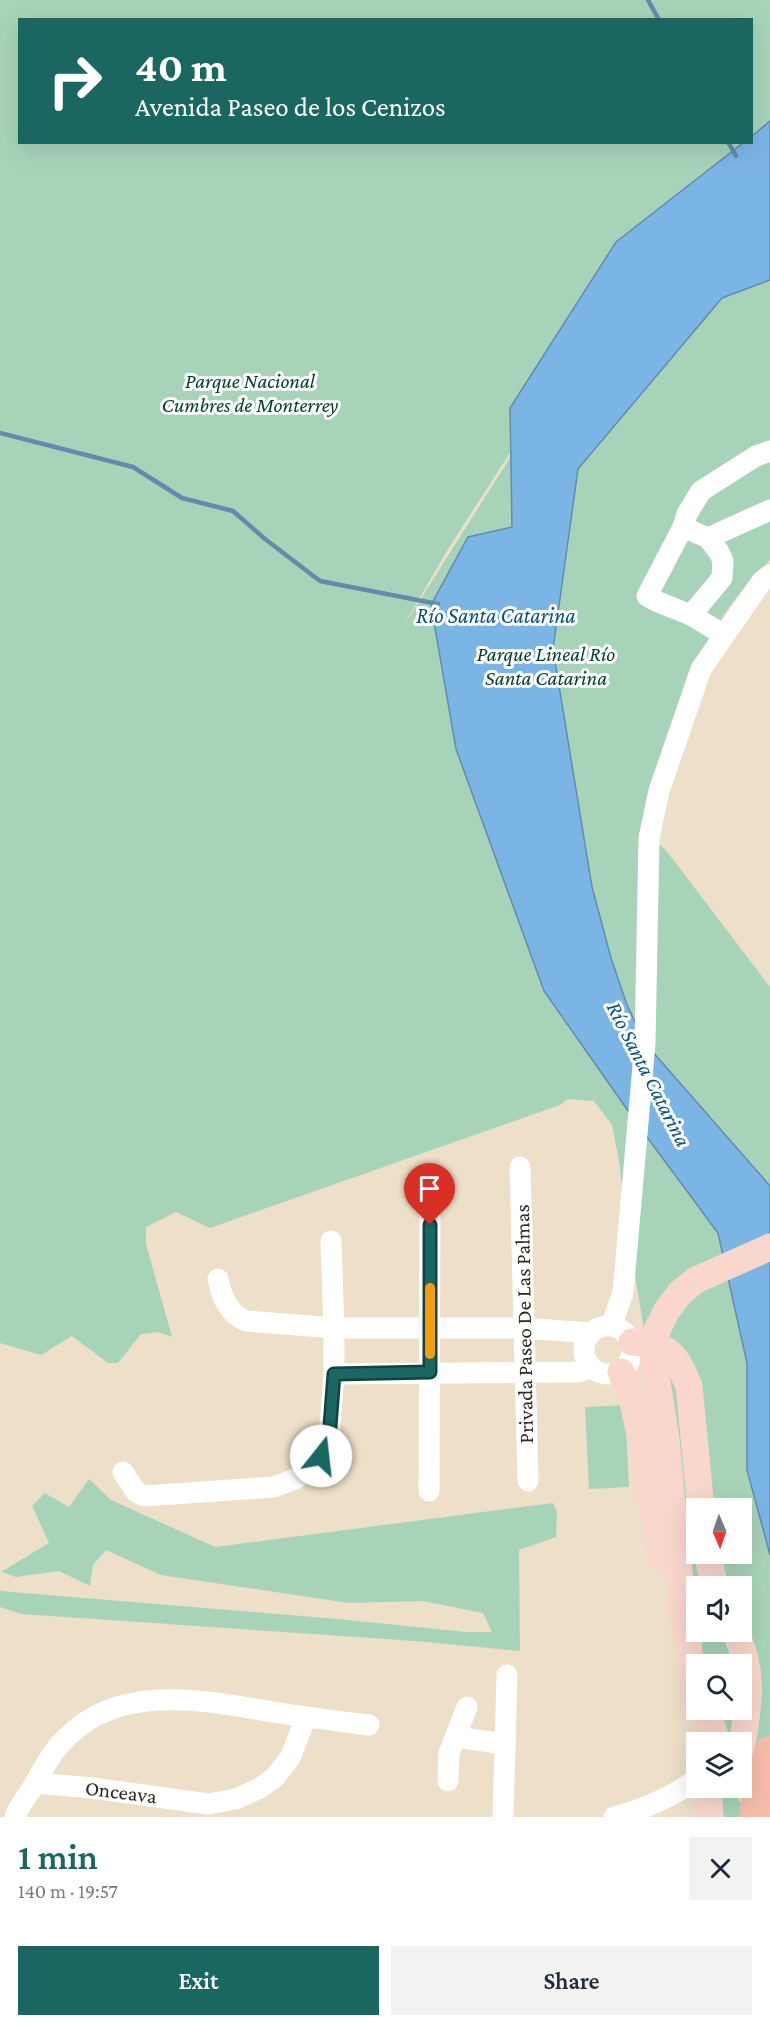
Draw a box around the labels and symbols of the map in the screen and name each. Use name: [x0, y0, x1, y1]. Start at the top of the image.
park label: Parque Nacional Cumbres de Monterrey: [162, 369, 339, 417]
water label: Río Santa Catarina: [416, 603, 576, 628]
park label: Parque Lineal Río Santa Catarina: [477, 642, 615, 690]
water label: Río Santa Catarina: [602, 997, 696, 1151]
pin: [404, 1163, 455, 1225]
street label: Privada Paseo De Las Palmas: [510, 1204, 538, 1444]
position arrow: [289, 1424, 353, 1488]
north arrow: [686, 1498, 752, 1564]
street label: Onceava: [84, 1776, 158, 1808]

